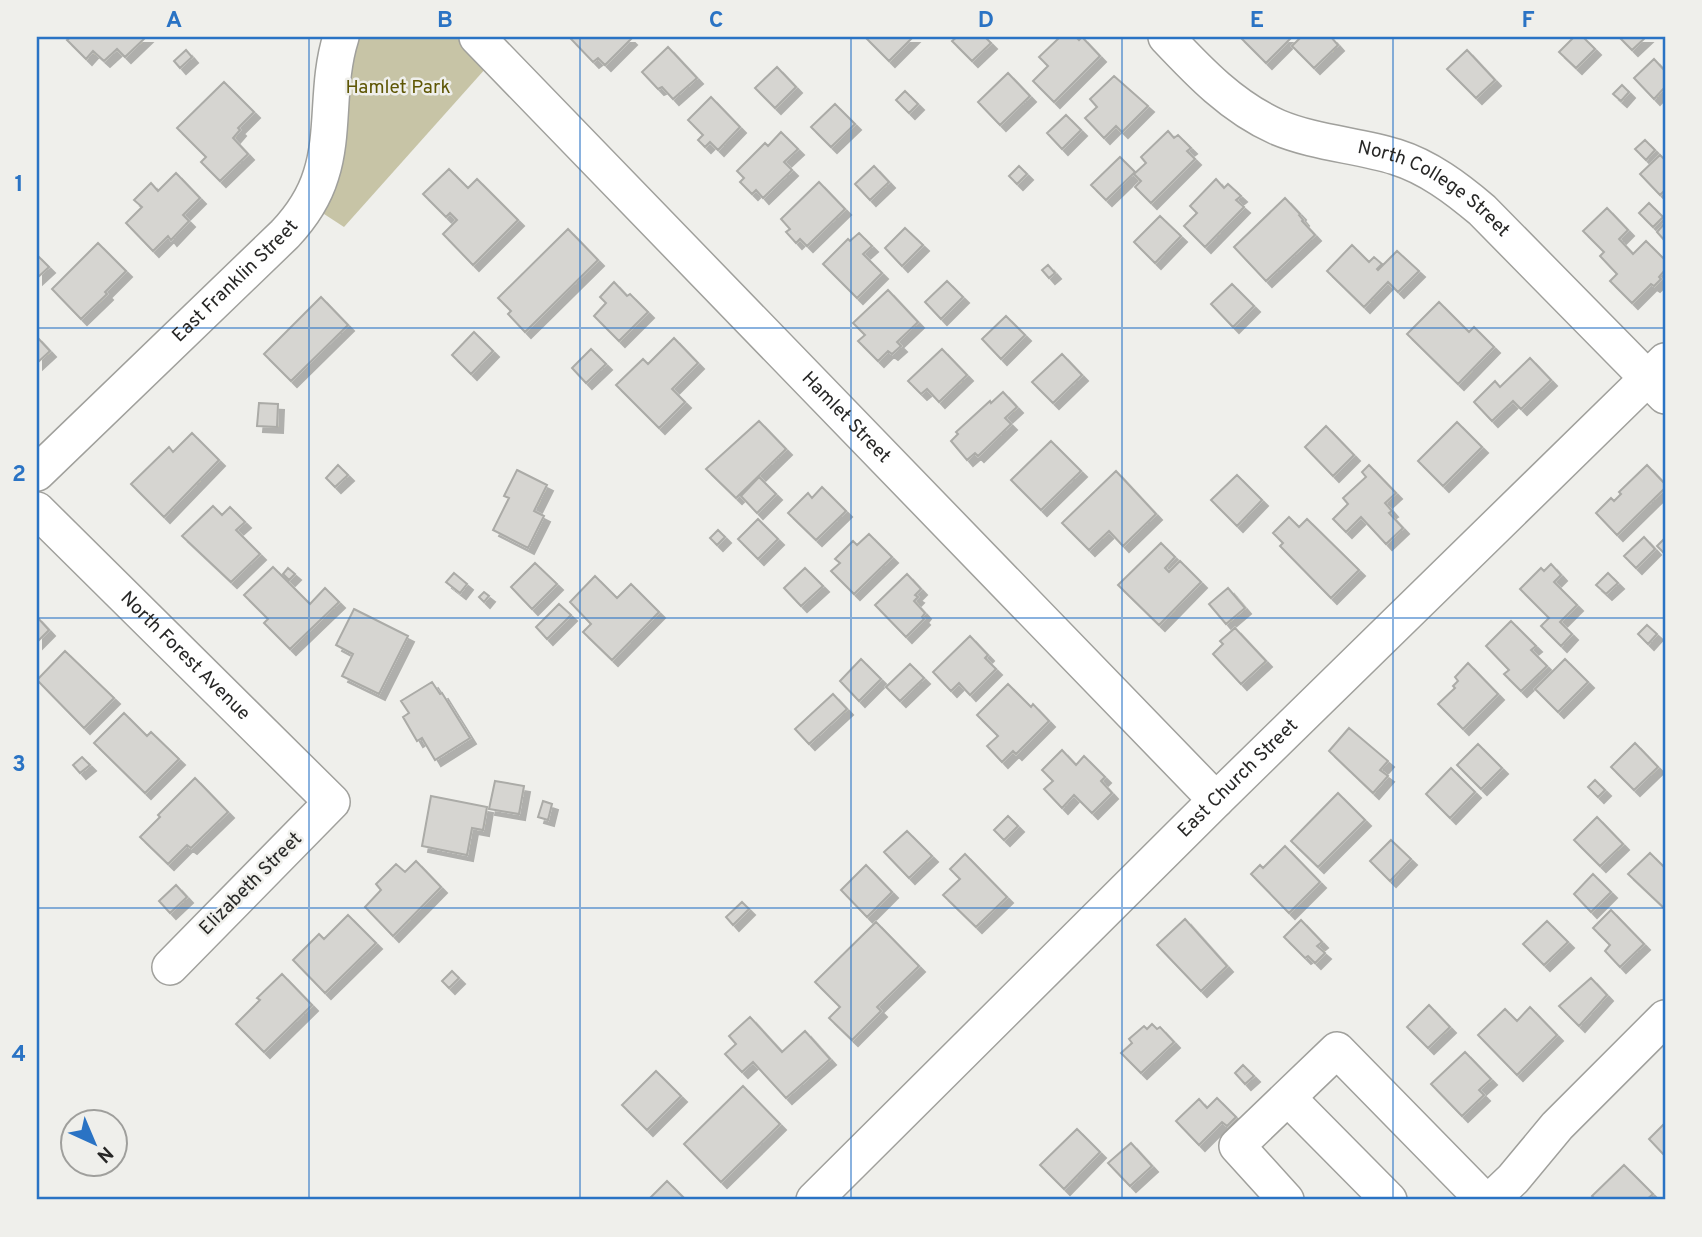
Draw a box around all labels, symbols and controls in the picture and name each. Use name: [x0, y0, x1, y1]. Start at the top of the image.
text: A: [166, 7, 182, 36]
text: B: [437, 7, 453, 36]
text: C: [709, 7, 723, 36]
text: D: [978, 7, 994, 36]
text: E: [1250, 7, 1264, 36]
text: F: [1521, 7, 1535, 36]
park label: Hamlet Park: [346, 76, 450, 100]
street label: North College Street: [1355, 136, 1514, 243]
text: 1: [14, 171, 24, 200]
street label: East Franklin Street: [168, 215, 304, 348]
street label: Hamlet Street: [796, 367, 895, 468]
text: 2: [12, 461, 26, 490]
street label: North Forest Avenue: [115, 587, 255, 726]
street label: East Church Street: [1173, 714, 1304, 843]
text: 3: [12, 751, 26, 780]
street label: Elizabeth Street: [194, 827, 308, 941]
text: 4: [12, 1041, 26, 1070]
north arrow: [60, 1108, 130, 1178]
text: N: [91, 1140, 118, 1167]

